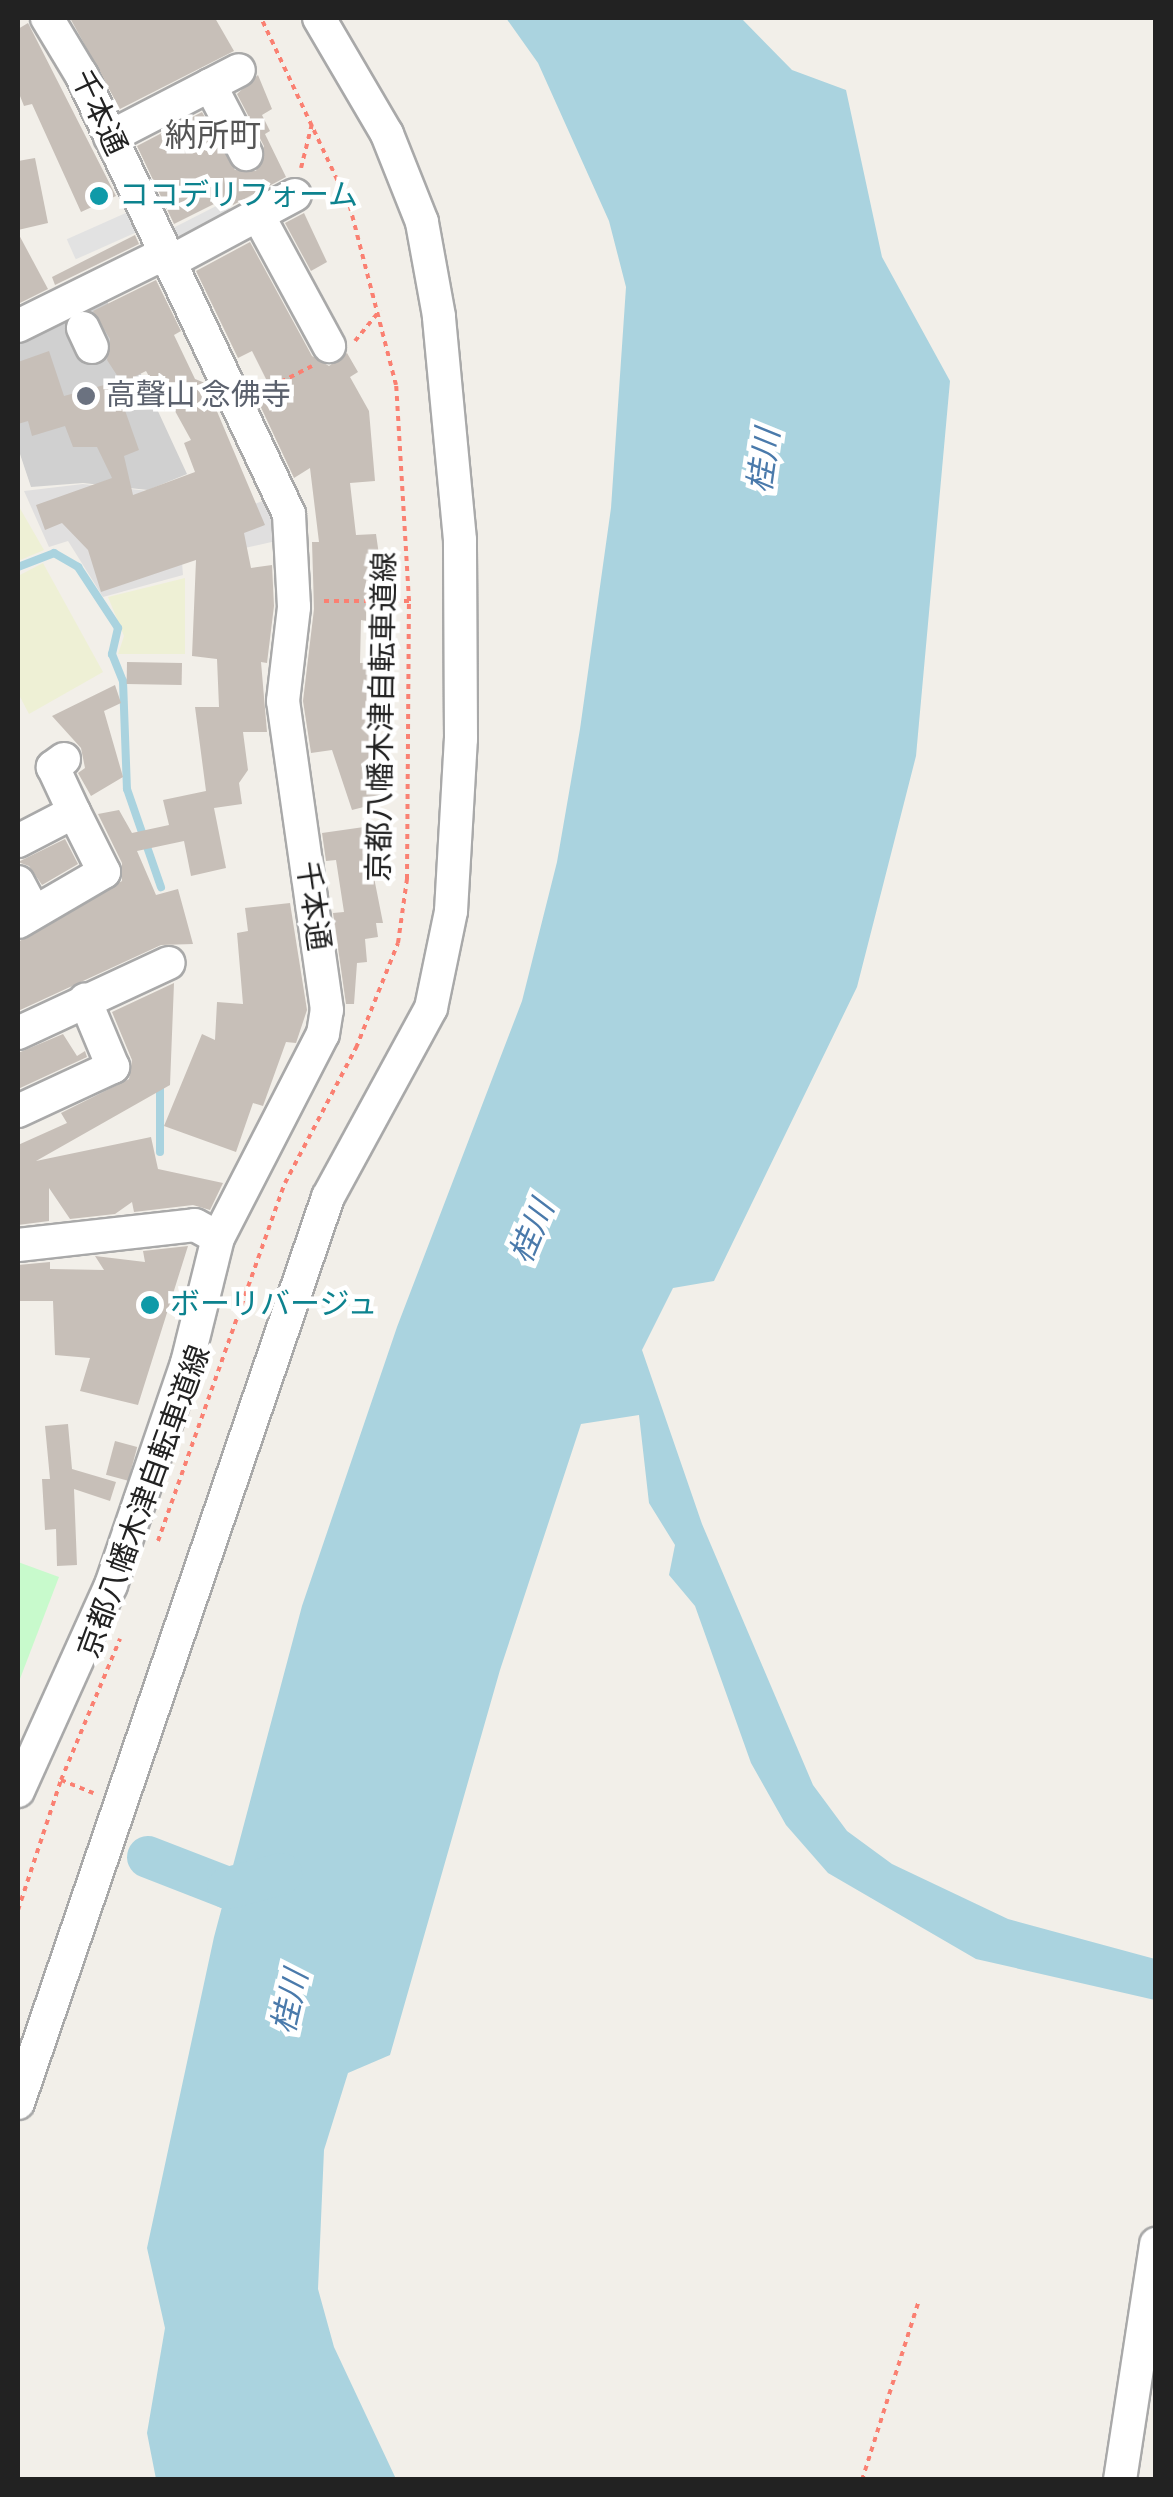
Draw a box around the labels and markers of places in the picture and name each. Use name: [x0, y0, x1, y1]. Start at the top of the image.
place label: ココデリフォーム: [119, 178, 359, 214]
marker: ココデリフォーム: [88, 185, 110, 207]
place label: 高聲山 念佛寺: [106, 378, 291, 414]
marker: 高聲山 念佛寺: [75, 385, 97, 407]
place label: ボーリバージュ: [170, 1287, 380, 1323]
marker: ボーリバージュ: [139, 1294, 161, 1316]

